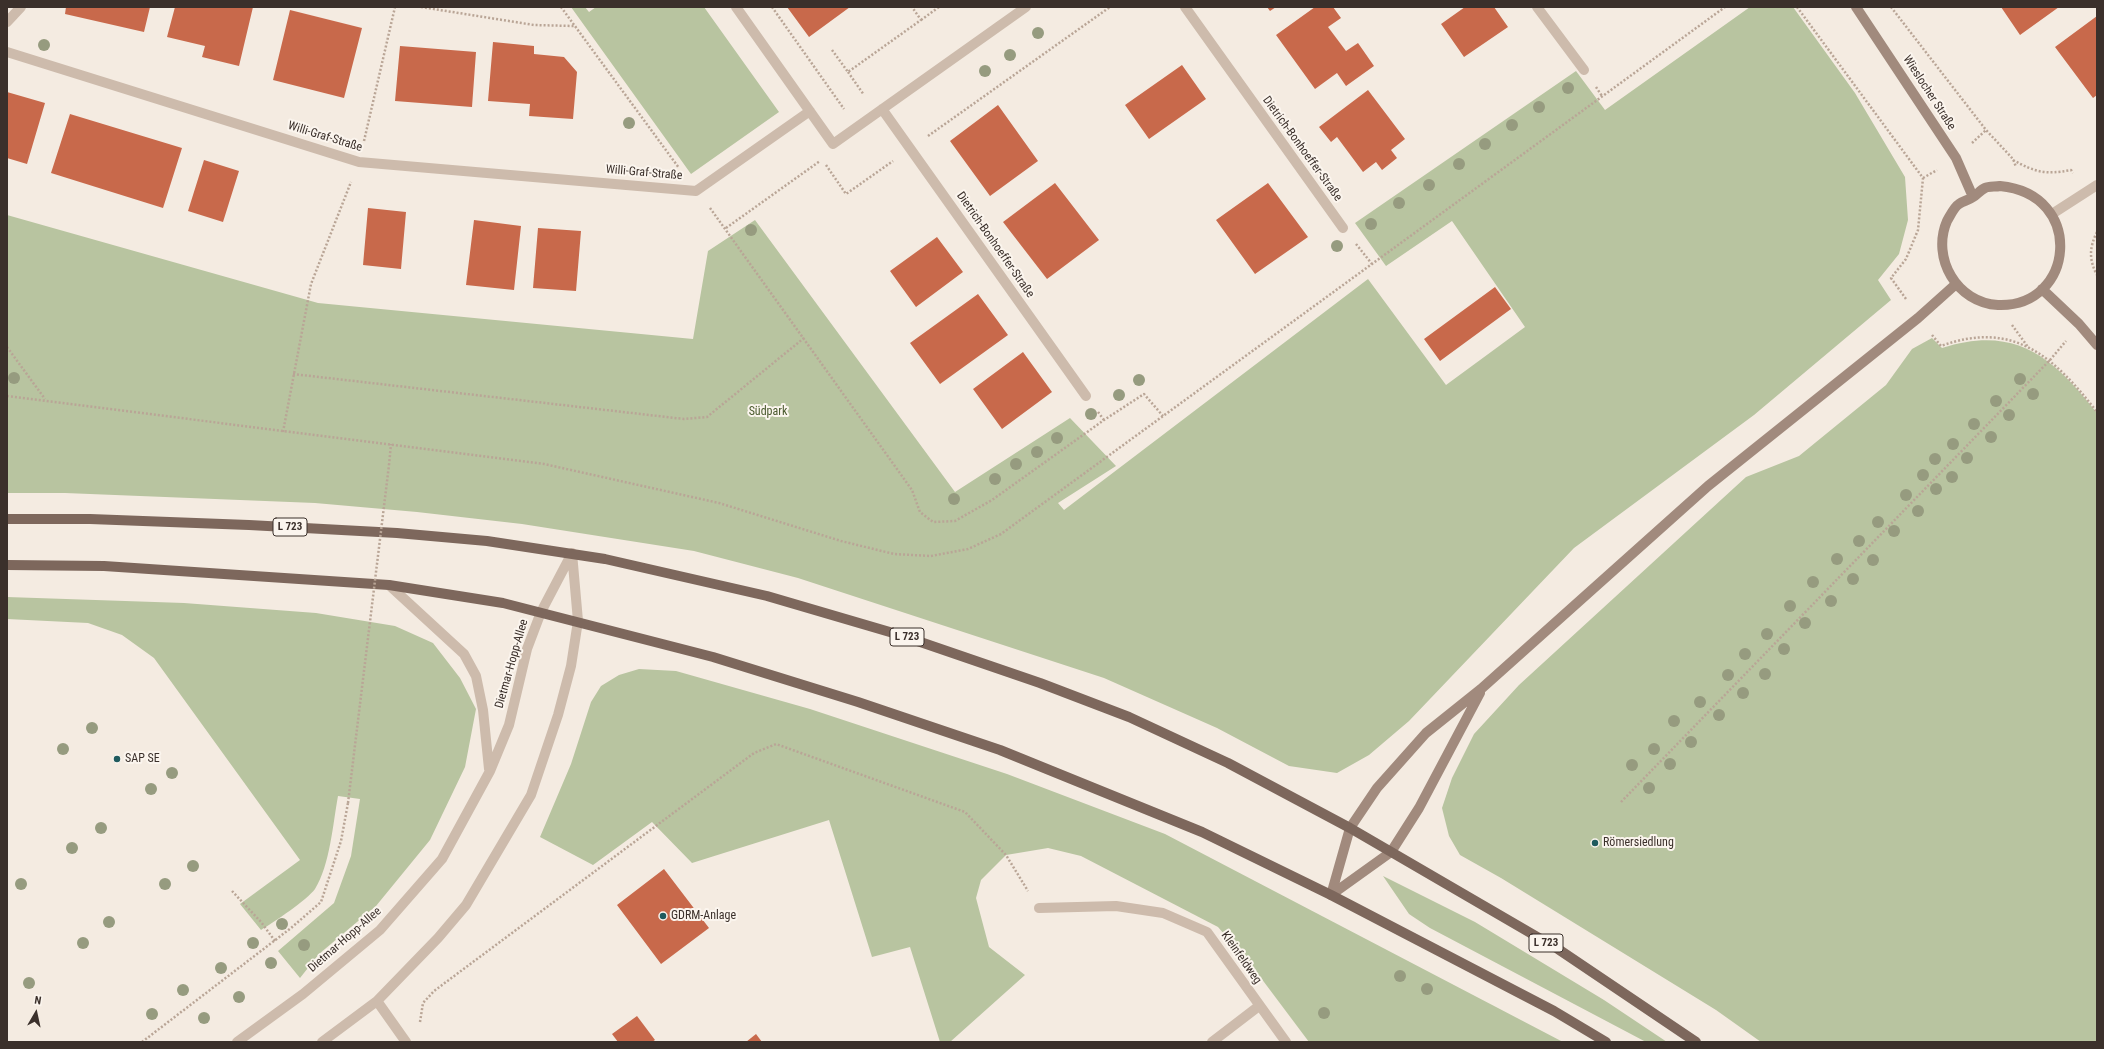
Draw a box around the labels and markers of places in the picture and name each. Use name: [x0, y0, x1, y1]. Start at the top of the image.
place label: SAP SE: [125, 752, 160, 766]
marker: SAP SE: [112, 754, 122, 764]
place label: Römersiedlung: [1603, 836, 1674, 850]
marker: Römersiedlung: [1590, 838, 1600, 848]
place label: GDRM-Anlage: [671, 909, 736, 923]
marker: GDRM-Anlage: [658, 911, 668, 921]

